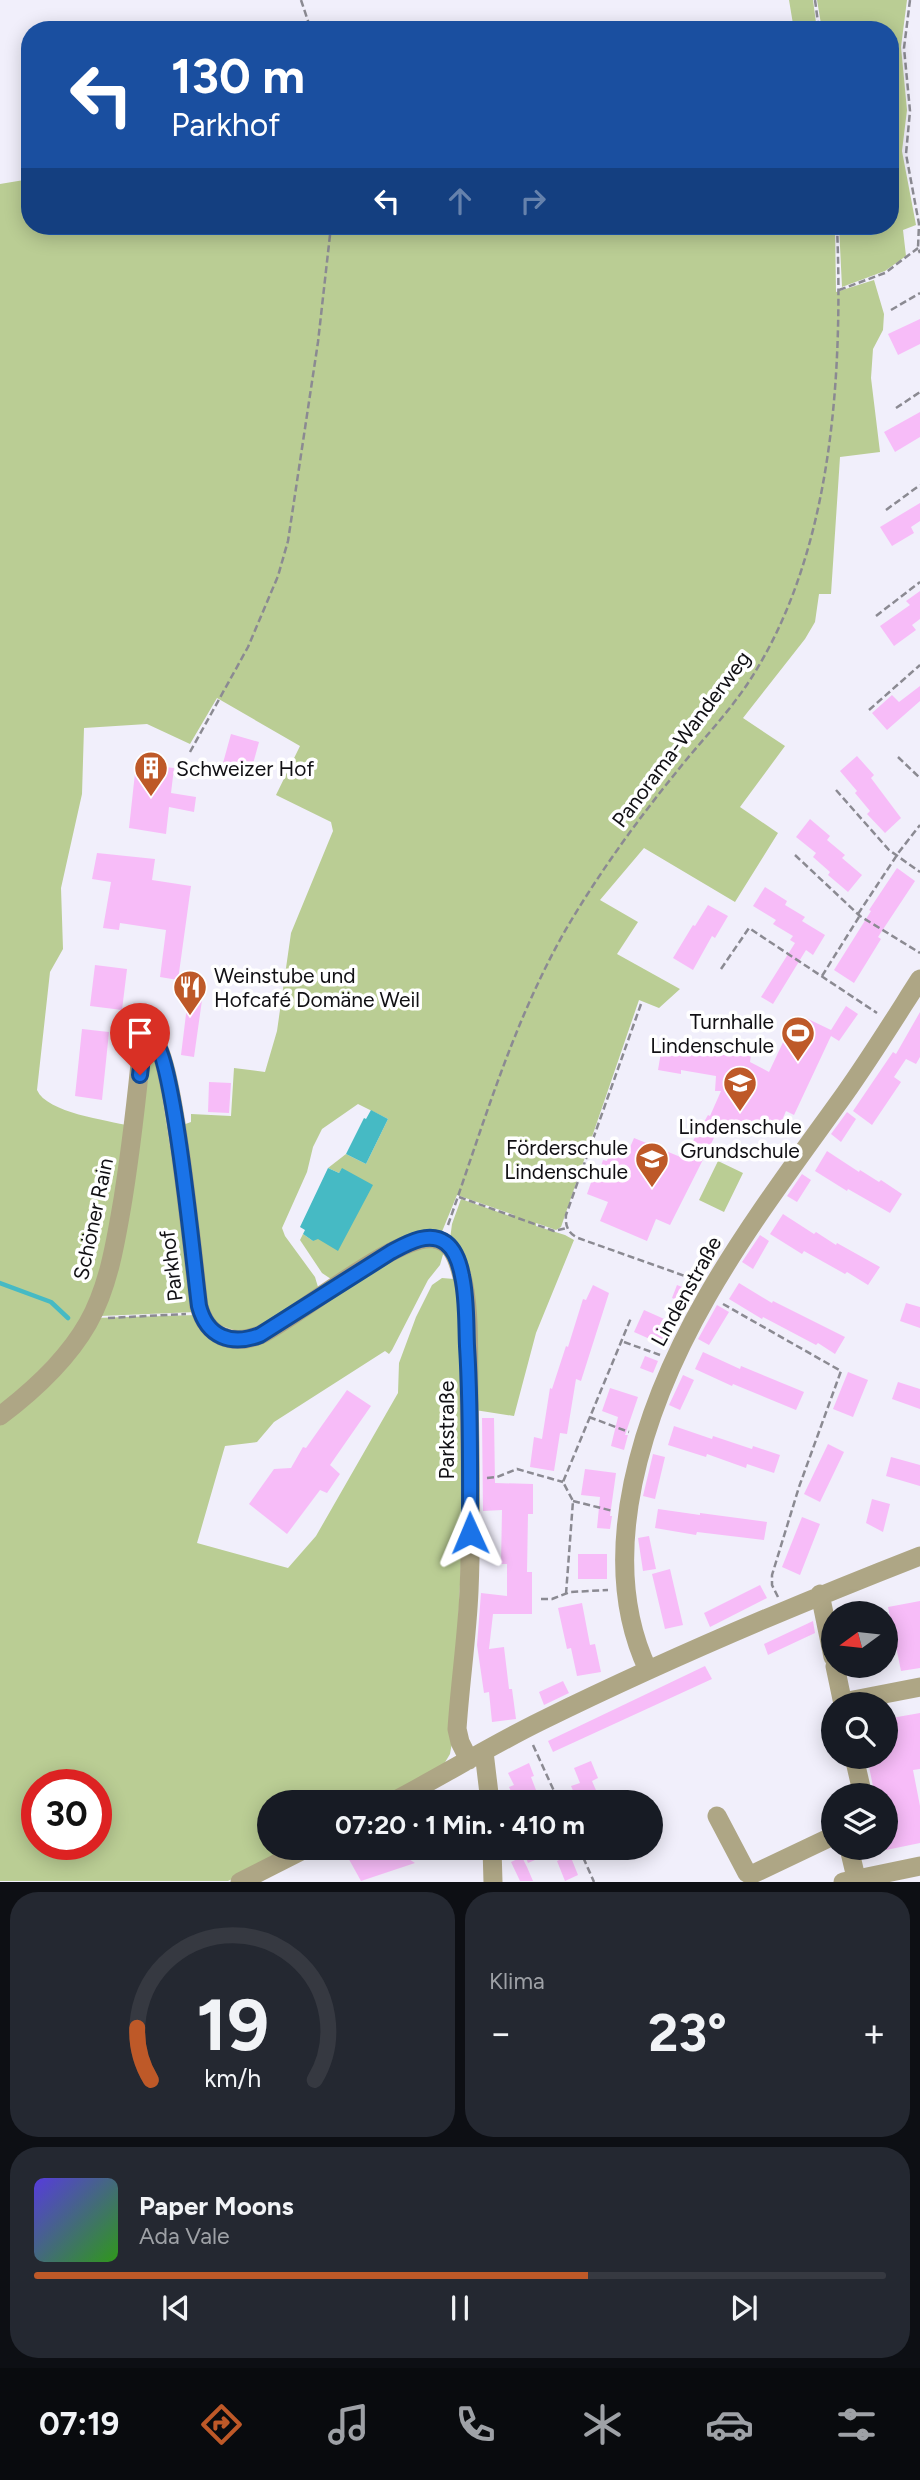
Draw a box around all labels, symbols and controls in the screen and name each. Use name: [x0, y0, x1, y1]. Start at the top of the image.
text: 130 m: [171, 46, 305, 105]
icon: left: [56, 49, 147, 140]
text: Parkhof: [171, 106, 280, 144]
icon: left: [368, 182, 406, 220]
icon: ahead: [441, 182, 479, 220]
icon: right: [514, 182, 552, 220]
street label: Panorama-Wanderweg: [607, 646, 755, 832]
building icon: Schweizer Hof: [132, 749, 170, 798]
place label: Schweizer Hof: [176, 756, 314, 781]
place label: Weinstube und Hofcafé Domäne Weil: [214, 963, 420, 1012]
restaurant icon: Weinstube und Hofcafé Domäne Weil: [171, 968, 209, 1017]
pin: [110, 1003, 170, 1075]
place label: Turnhalle Lindenschule: [650, 1009, 774, 1058]
icon: arrive: [121, 1014, 159, 1052]
sports icon: Turnhalle Lindenschule: [779, 1014, 817, 1063]
school or university icon: Lindenschule Grundschule: [721, 1064, 759, 1113]
place label: Lindenschule Grundschule: [678, 1114, 802, 1163]
place label: Förderschule Lindenschule: [504, 1135, 628, 1184]
school or university icon: Förderschule Lindenschule: [633, 1140, 671, 1189]
street label: Schöner Rain: [68, 1156, 118, 1282]
street label: Parkhof: [154, 1229, 188, 1303]
street label: Lindenstraße: [646, 1232, 726, 1350]
street label: Parkstraße: [434, 1381, 459, 1479]
position arrow: [433, 1496, 507, 1570]
north arrow: [821, 1601, 898, 1678]
map controls: [821, 1601, 898, 1860]
button: search: [821, 1692, 898, 1769]
speed limit sign: 30: [21, 1769, 112, 1860]
button: layers: [821, 1783, 898, 1860]
text: 07:20 · 1 Min. · 410 m: [335, 1809, 585, 1841]
text: Klima: [489, 1967, 545, 1995]
text: 19: [196, 1982, 269, 2069]
text: 23°: [648, 2002, 727, 2064]
text: −: [489, 2010, 513, 2056]
text: +: [862, 2010, 886, 2056]
text: km/h: [204, 2063, 261, 2093]
text: Paper Moons: [139, 2190, 294, 2222]
text: Ada Vale: [139, 2222, 230, 2250]
icon: previous: [157, 2289, 195, 2327]
icon: pause: [441, 2289, 479, 2327]
icon: next: [725, 2289, 763, 2327]
icon: directions: [197, 2400, 246, 2449]
icon: music: [324, 2400, 373, 2449]
icon: phone: [451, 2400, 500, 2449]
icon: climate: [578, 2400, 627, 2449]
icon: car: [705, 2400, 754, 2449]
icon: filters: [832, 2400, 881, 2449]
text: 07:19: [39, 2405, 119, 2443]

